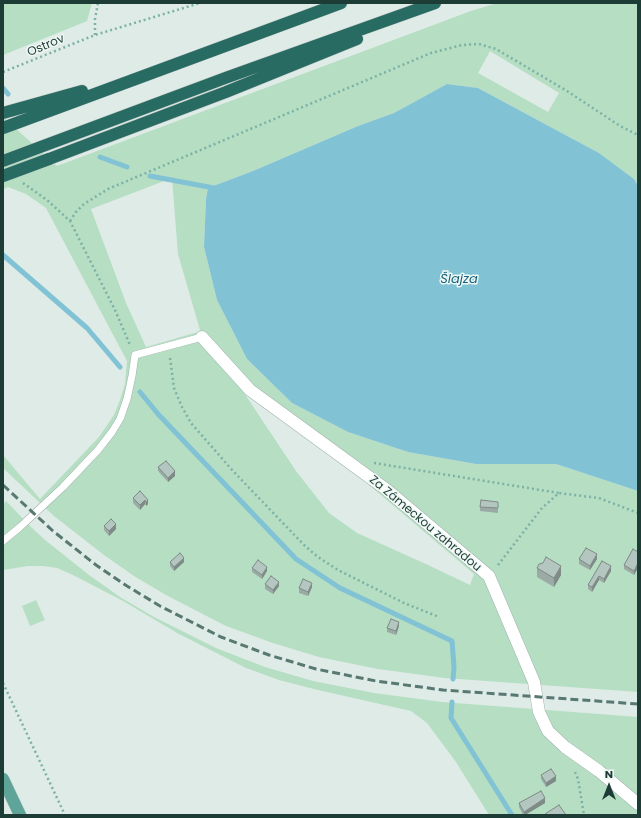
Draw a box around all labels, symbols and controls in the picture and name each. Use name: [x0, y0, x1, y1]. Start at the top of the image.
street label: Ostrov: [25, 32, 67, 60]
water label: Šlajza: [440, 272, 478, 288]
street label: Za Zámeckou zahradou: [366, 473, 484, 575]
north arrow: [589, 766, 629, 806]
text: N: [605, 766, 613, 782]

